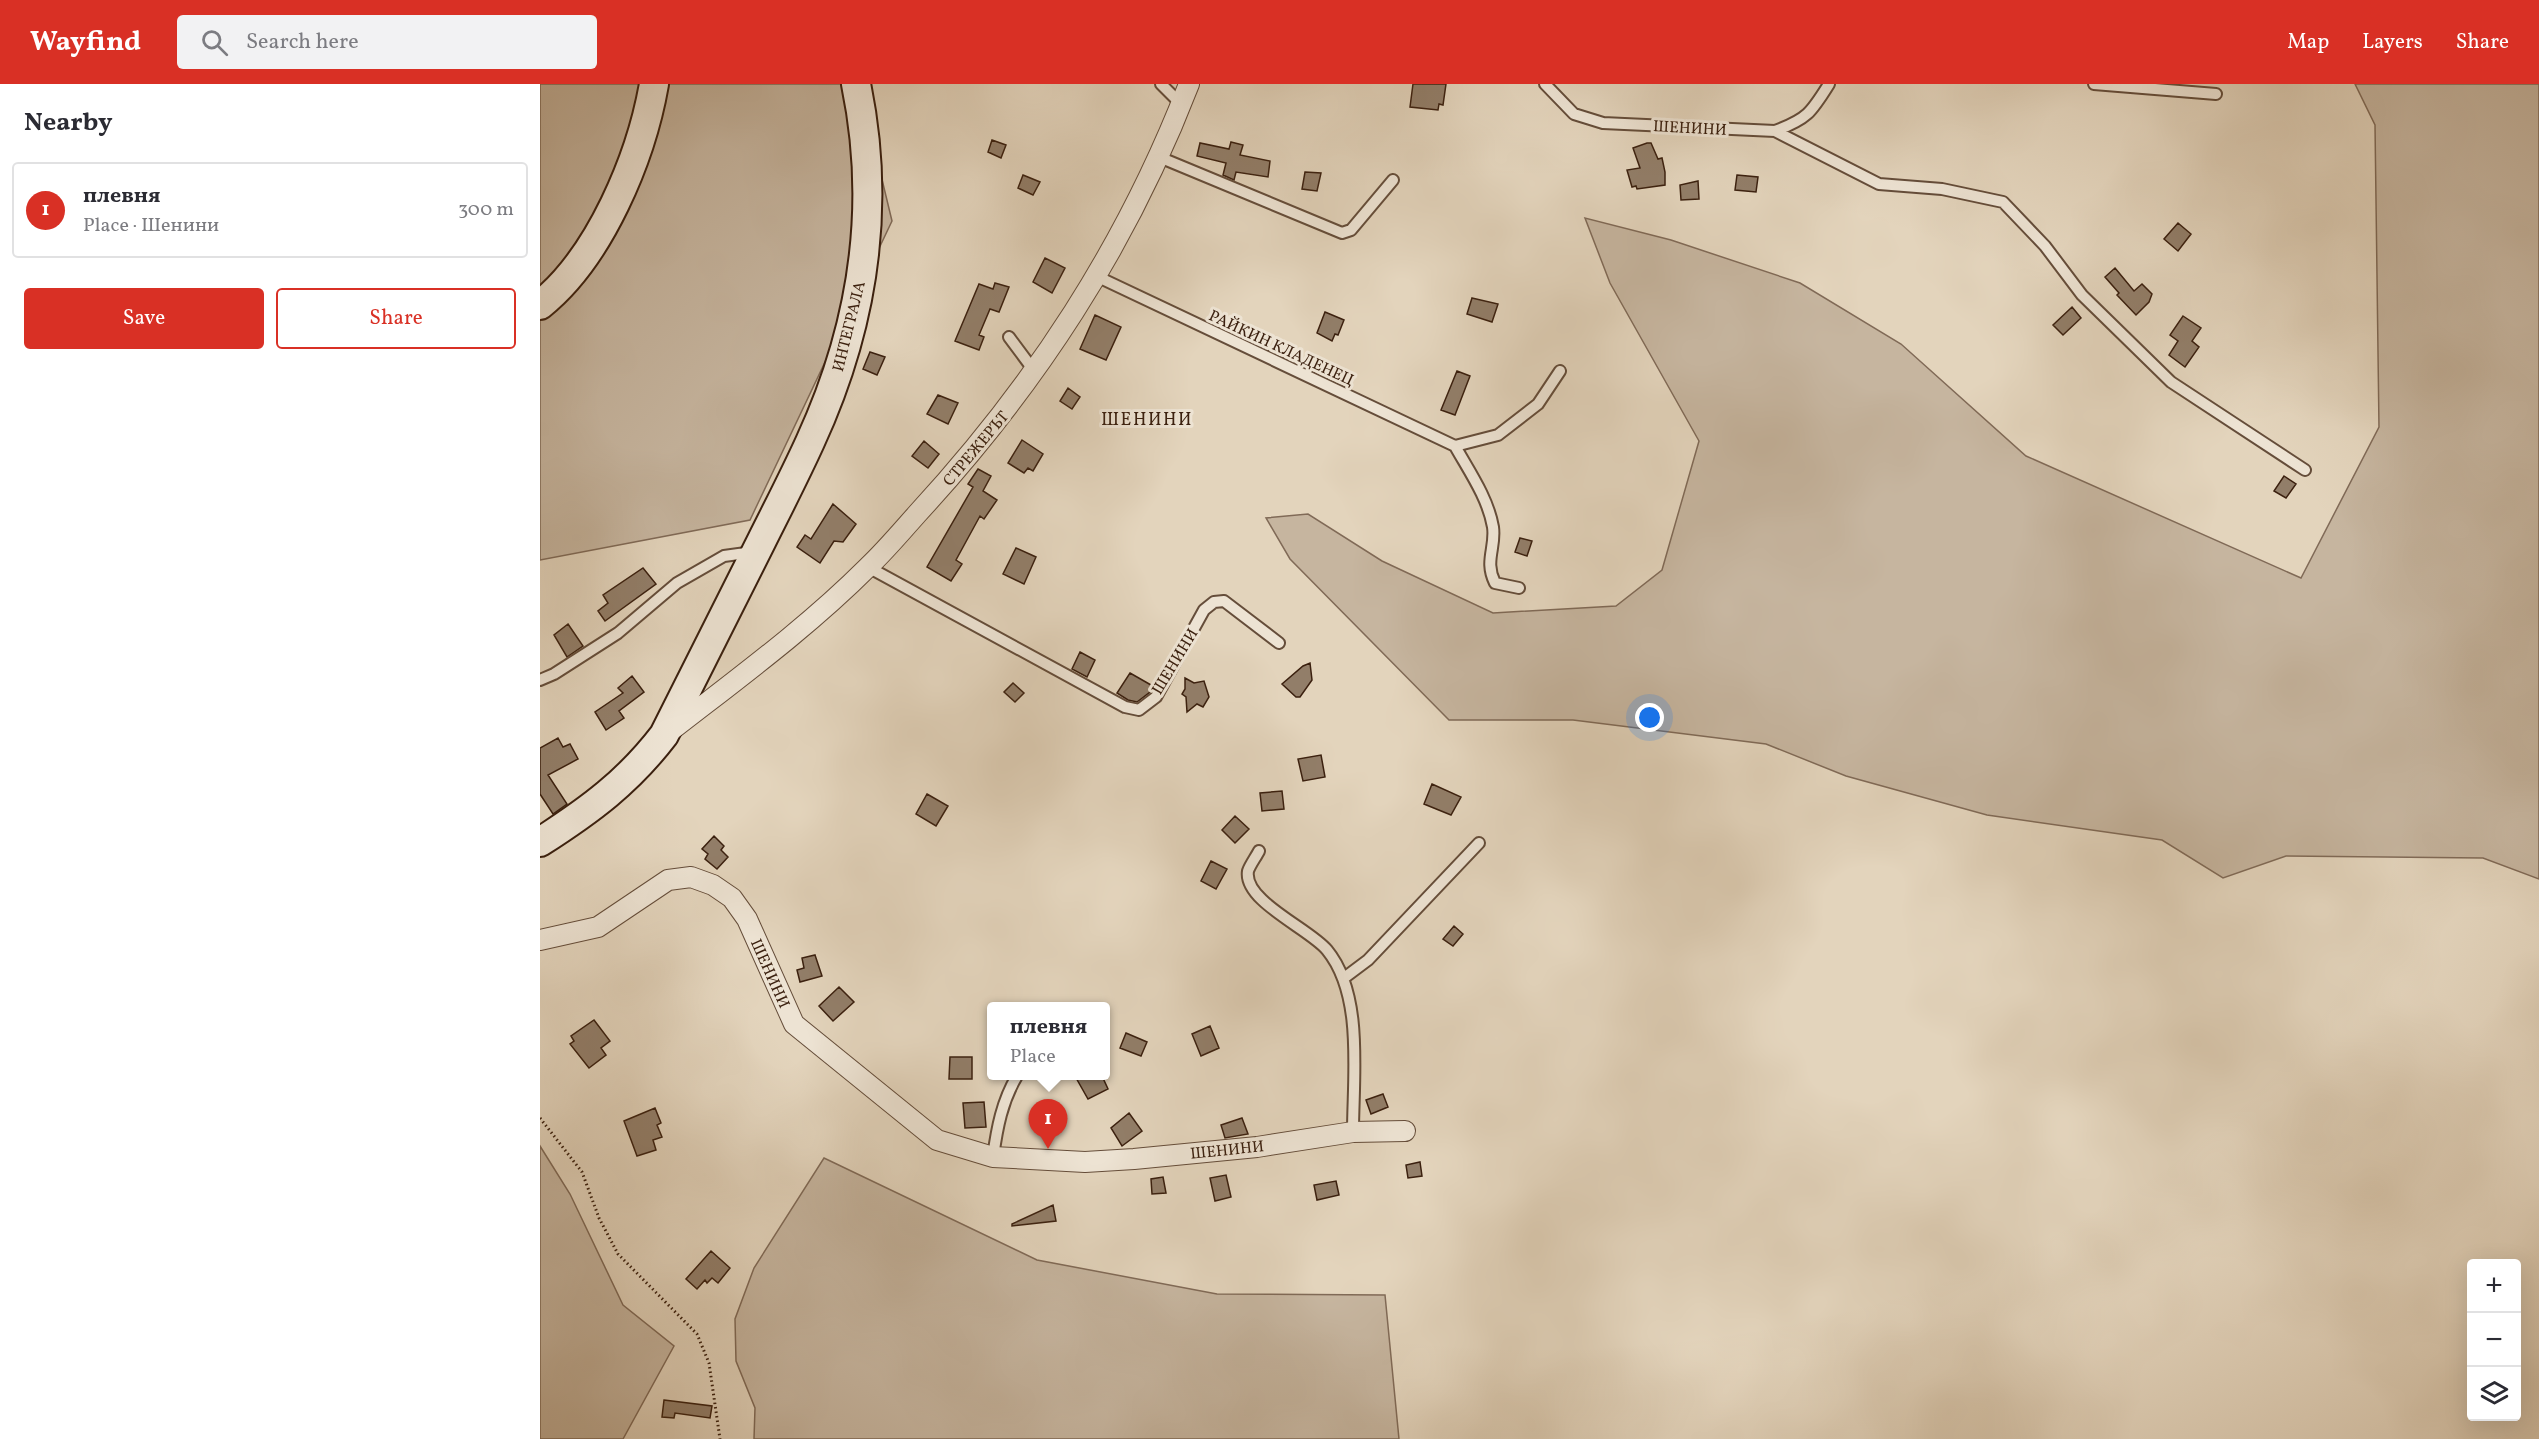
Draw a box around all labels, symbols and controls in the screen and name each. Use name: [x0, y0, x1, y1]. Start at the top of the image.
search box: [177, 15, 597, 69]
text: Wayfind: [30, 23, 141, 62]
icon: search: [198, 26, 231, 59]
text: Search here: [246, 27, 359, 58]
text: Map: [2287, 28, 2329, 57]
text: Layers: [2362, 28, 2423, 57]
text: Share: [2456, 28, 2509, 57]
text: Nearby: [24, 105, 113, 141]
street label: ШЕНИНИ: [1652, 116, 1727, 142]
text: плевня: [83, 181, 161, 212]
text: 1: [41, 196, 50, 224]
text: 300 m: [458, 196, 514, 224]
text: Place · Шенини: [83, 212, 219, 240]
street label: ИНТЕГРАЛА: [828, 279, 872, 374]
button: Save: [24, 288, 264, 349]
button: Share: [276, 288, 516, 349]
street label: РАЙКИН КЛАДЕНЕЦ: [1205, 305, 1358, 392]
street label: СТРЕЖЕРЪТ: [939, 407, 1015, 492]
district label: ШЕНИНИ: [1101, 408, 1193, 433]
street label: ШЕНИНИ: [1147, 625, 1204, 699]
your location: [1635, 703, 1664, 732]
street label: ШЕНИНИ: [744, 936, 794, 1012]
popup: [987, 1002, 1110, 1080]
text: плевня: [1010, 1012, 1087, 1043]
text: Place: [1010, 1043, 1056, 1071]
pin: 1: [1028, 1100, 1068, 1149]
street label: ШЕНИНИ: [1189, 1136, 1265, 1166]
map controls: [2467, 1259, 2521, 1421]
button: +: [2467, 1259, 2521, 1313]
button: −: [2467, 1313, 2521, 1367]
button: layers: [2467, 1367, 2521, 1421]

